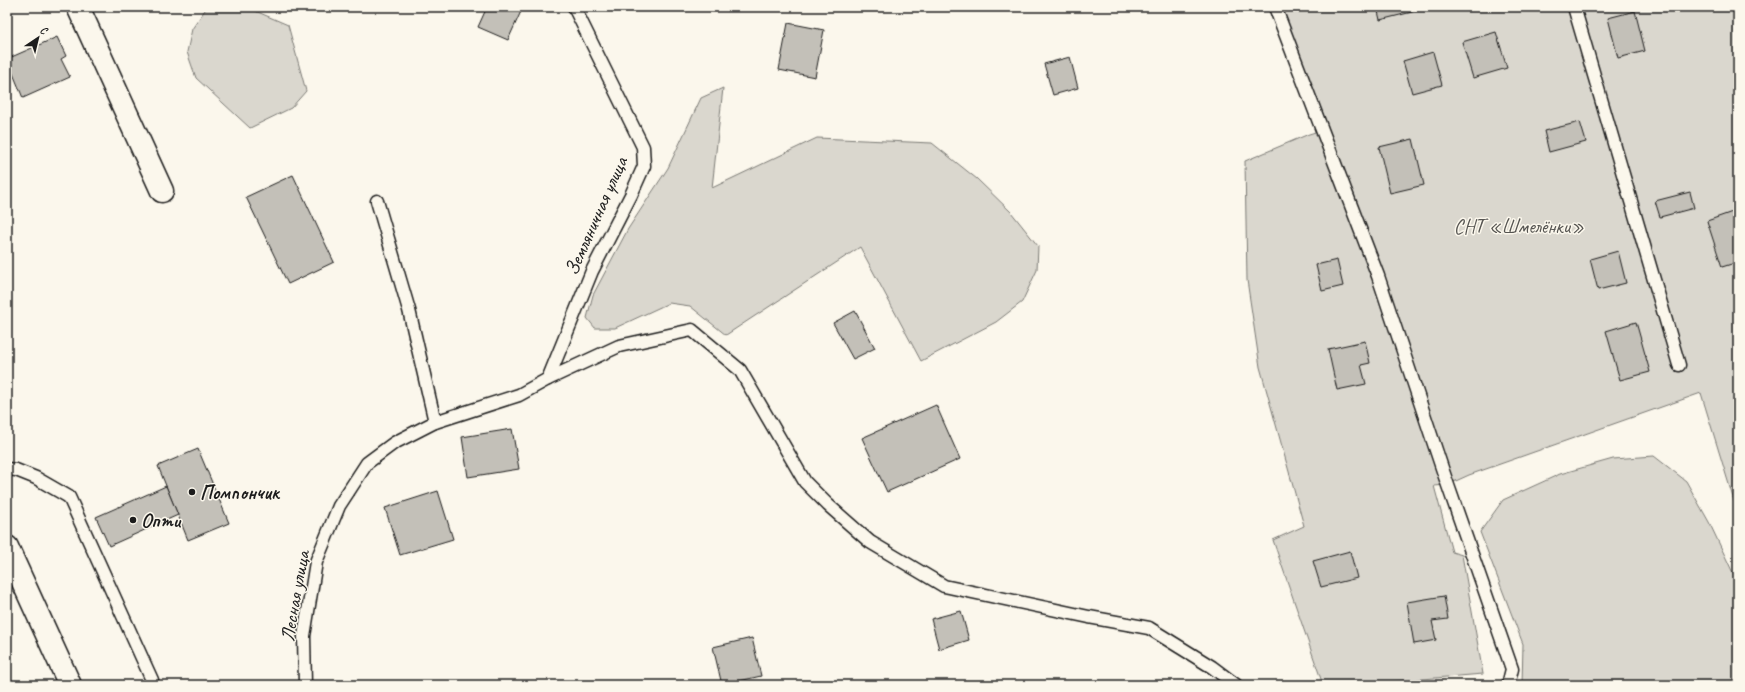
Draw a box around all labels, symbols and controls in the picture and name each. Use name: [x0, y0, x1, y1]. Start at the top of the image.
north arrow: [18, 18, 58, 58]
text: С: [38, 23, 51, 38]
street label: Земляничная улица: [559, 151, 634, 279]
park label: СНТ «Шмелёнки»: [1454, 214, 1584, 239]
place label: Помпончик: [200, 480, 281, 505]
marker: Помпончик: [187, 487, 197, 497]
place label: Опти: [141, 508, 182, 533]
marker: Опти: [128, 515, 138, 525]
street label: Лесная улица: [275, 547, 316, 643]

